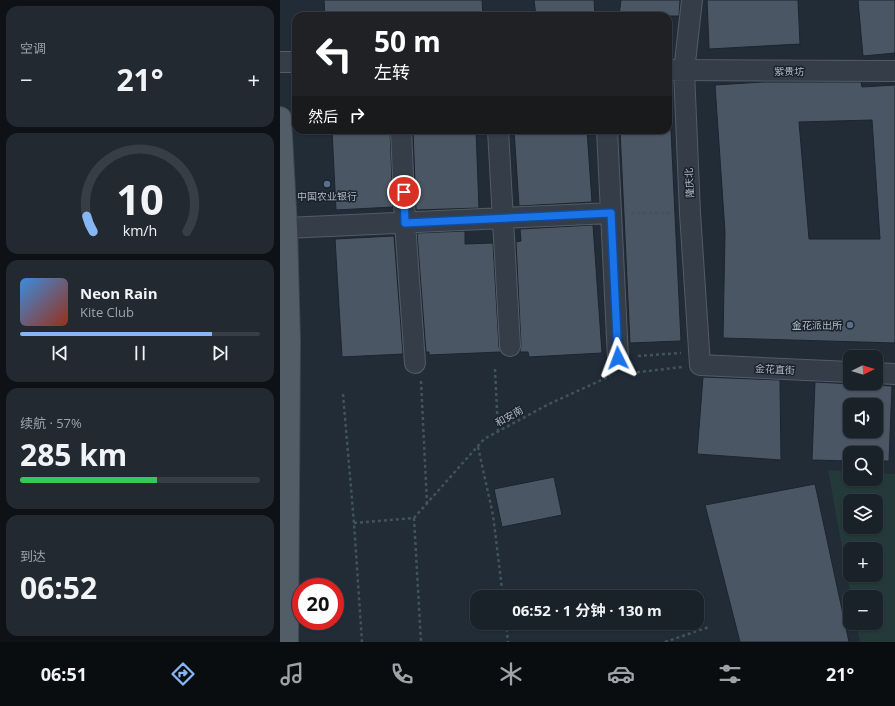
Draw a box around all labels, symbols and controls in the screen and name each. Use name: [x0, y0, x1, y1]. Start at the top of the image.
text: 50 m: [374, 22, 441, 60]
icon: left: [308, 28, 360, 80]
text: 空调: [20, 39, 46, 57]
text: 21°: [116, 59, 164, 100]
text: 左转: [374, 60, 410, 84]
text: −: [20, 64, 33, 94]
text: +: [247, 64, 260, 94]
street label: 紫贵坊: [774, 64, 804, 78]
icon: right: [346, 104, 368, 126]
text: 然后: [308, 106, 338, 126]
street label: 隆庆北: [681, 168, 697, 198]
text: 10: [116, 171, 164, 227]
pin: [387, 175, 421, 209]
marker: 中国农业银行: [322, 179, 332, 189]
icon: arrive: [393, 181, 415, 203]
place label: 中国农业银行: [297, 189, 357, 203]
text: km/h: [123, 220, 157, 239]
text: Neon Rain: [80, 283, 158, 303]
text: Kite Club: [80, 303, 134, 321]
place label: 金花派出所: [792, 318, 842, 332]
marker: 金花派出所: [845, 320, 855, 330]
position arrow: [597, 337, 639, 379]
icon: previous: [49, 342, 71, 364]
icon: pause: [129, 342, 151, 364]
icon: next: [209, 342, 231, 364]
north arrow: [843, 350, 883, 390]
map controls: [843, 350, 883, 630]
street label: 金花直街: [755, 361, 795, 377]
button: sound: [843, 398, 883, 438]
street label: 和安南: [492, 403, 526, 429]
text: 续航 · 57%: [20, 414, 82, 432]
text: 285 km: [20, 434, 127, 475]
button: search: [843, 446, 883, 486]
button: layers: [843, 494, 883, 534]
button: +: [843, 542, 883, 582]
text: 到达: [20, 547, 46, 565]
text: 06:52: [20, 567, 97, 608]
speed limit sign: 20: [292, 578, 344, 630]
button: −: [843, 590, 883, 630]
text: 06:52 · 1 分钟 · 130 m: [512, 600, 662, 620]
icon: directions: [169, 660, 197, 688]
icon: music: [278, 660, 306, 688]
icon: phone: [388, 660, 416, 688]
icon: climate: [497, 660, 525, 688]
icon: car: [607, 660, 635, 688]
icon: filters: [716, 660, 744, 688]
text: 06:51: [41, 662, 87, 686]
text: 21°: [826, 662, 854, 686]

